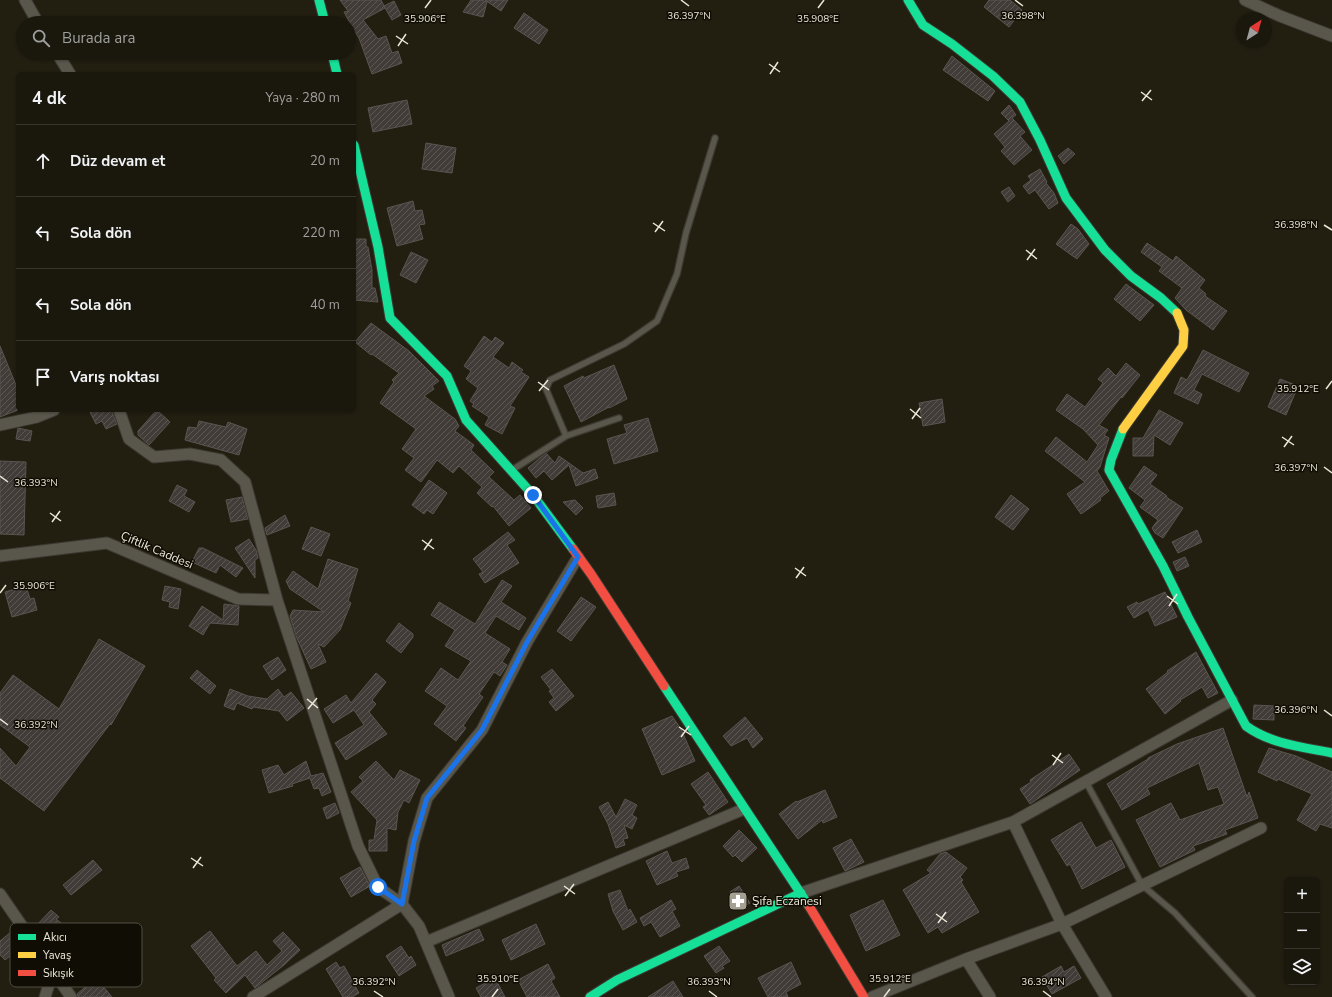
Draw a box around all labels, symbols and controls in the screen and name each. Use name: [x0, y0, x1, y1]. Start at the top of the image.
text: 36.397°N: [667, 9, 711, 23]
text: 36.398°N: [1001, 9, 1045, 23]
text: 35.906°E: [404, 12, 446, 26]
text: 35.908°E: [797, 12, 839, 26]
north arrow: [1236, 12, 1272, 48]
search box: [16, 16, 356, 60]
icon: search: [30, 27, 52, 49]
text: Burada ara: [62, 28, 136, 48]
text: 4 dk: [32, 87, 66, 110]
text: Yaya · 280 m: [265, 89, 340, 107]
icon: ahead: [32, 150, 54, 172]
text: Düz devam et: [70, 151, 165, 171]
text: 20 m: [310, 152, 340, 170]
text: 36.398°N: [1274, 218, 1318, 232]
icon: left: [32, 222, 54, 244]
text: Sola dön: [70, 223, 132, 243]
text: 220 m: [302, 224, 340, 242]
icon: left: [32, 294, 54, 316]
text: Sola dön: [70, 295, 132, 315]
text: 40 m: [310, 296, 340, 314]
icon: arrive: [32, 366, 54, 388]
text: Varış noktası: [70, 367, 159, 387]
text: 35.912°E: [1277, 382, 1319, 396]
text: 36.397°N: [1274, 461, 1318, 475]
text: 36.393°N: [14, 476, 58, 490]
route end: [524, 486, 542, 504]
street label: Çiftlik Caddesi: [118, 528, 196, 572]
text: 35.906°E: [13, 579, 55, 593]
text: 36.396°N: [1274, 703, 1318, 717]
text: 36.392°N: [14, 718, 58, 732]
map controls: [1284, 877, 1320, 985]
button: +: [1284, 877, 1320, 913]
route start: [369, 878, 387, 896]
pharmacy icon: Şifa Eczanesi: [727, 890, 749, 912]
place label: Şifa Eczanesi: [752, 893, 822, 909]
button: −: [1284, 913, 1320, 949]
legend: [10, 923, 142, 987]
text: Akıcı: [43, 930, 67, 945]
text: Yavaş: [42, 948, 71, 963]
button: layers: [1284, 949, 1320, 985]
text: Sıkışık: [43, 966, 74, 981]
text: 35.910°E: [477, 972, 519, 986]
text: 35.912°E: [869, 972, 911, 986]
text: 36.392°N: [352, 975, 396, 989]
text: 36.393°N: [687, 975, 731, 989]
text: 36.394°N: [1021, 975, 1065, 989]

